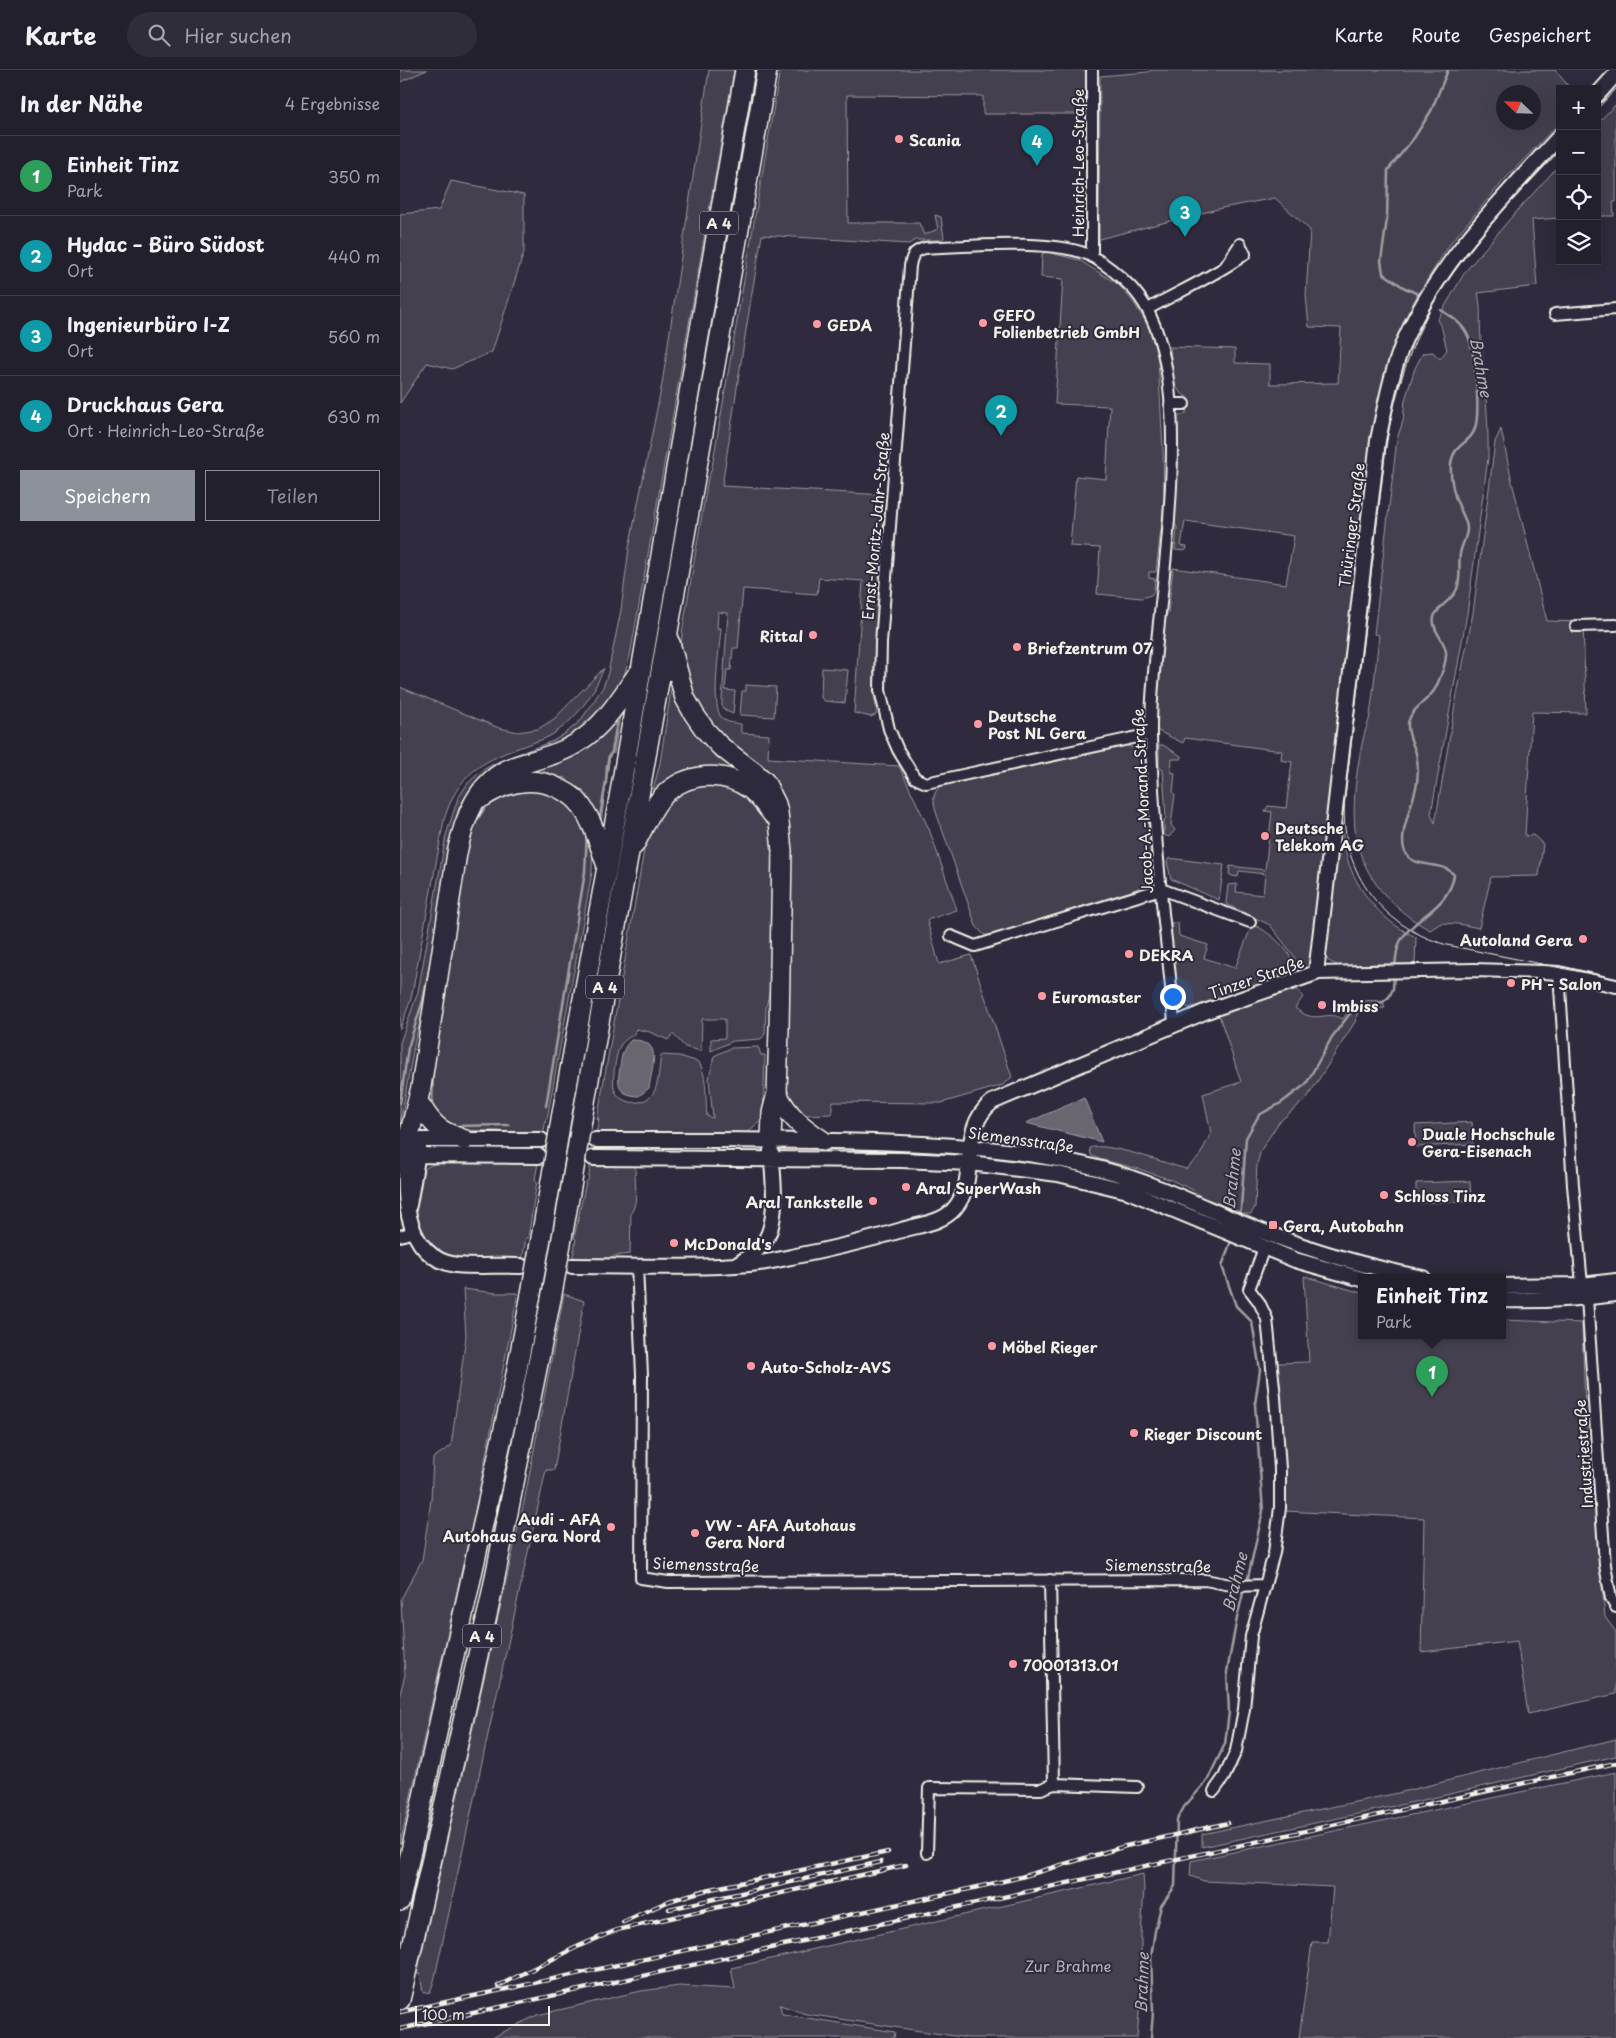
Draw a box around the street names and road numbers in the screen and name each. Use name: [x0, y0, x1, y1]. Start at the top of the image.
street label: Heinrich-Leo-Straße: [1066, 89, 1089, 237]
road number: A 4: [700, 212, 738, 234]
street label: Ernst-Moritz-Jahr-Straße: [855, 431, 895, 621]
street label: Thüringer Straße: [1332, 461, 1370, 589]
street label: Jacob-A.-Morand-Straße: [1126, 708, 1158, 894]
street label: Tinzer Straße: [1205, 950, 1307, 1004]
road number: A 4: [586, 976, 624, 999]
street label: Siemensstraße: [967, 1120, 1075, 1158]
street label: Industriestraße: [1568, 1399, 1598, 1509]
street label: Siemensstraße: [652, 1551, 760, 1577]
street label: Siemensstraße: [1105, 1553, 1211, 1577]
road number: A 4: [463, 1624, 501, 1648]

